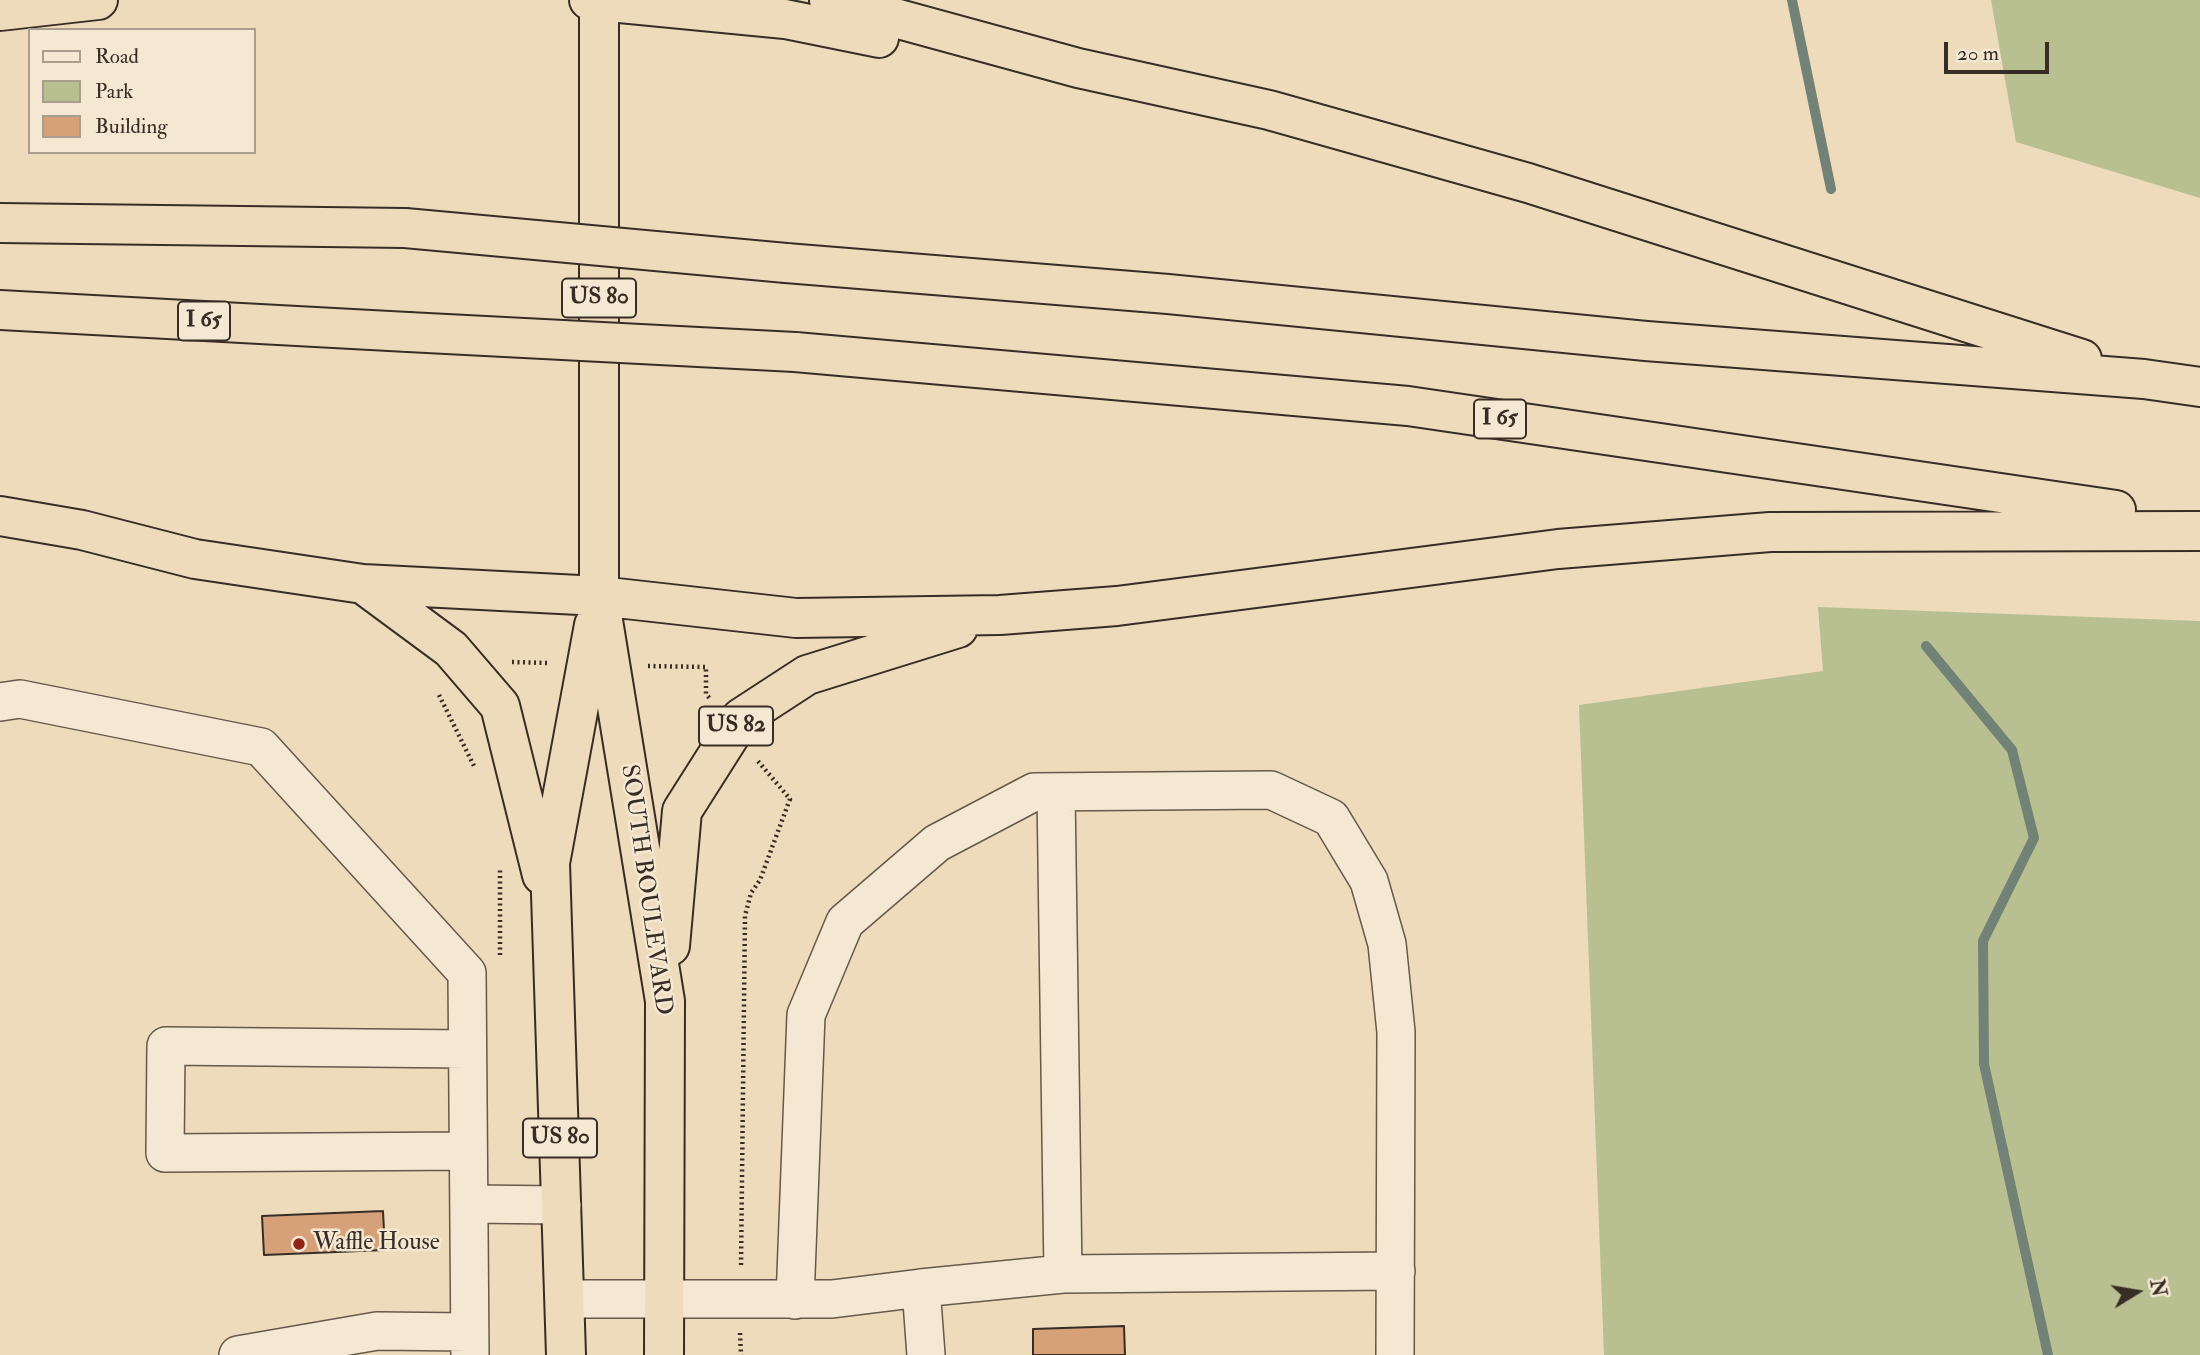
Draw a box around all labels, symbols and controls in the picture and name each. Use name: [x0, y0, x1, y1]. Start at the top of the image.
legend: [28, 28, 256, 154]
scale bar: [1948, 28, 2053, 72]
text: 20 m: [1957, 40, 1999, 67]
text: Road: [95, 43, 139, 70]
text: Park: [95, 78, 133, 105]
text: Building: [95, 113, 168, 140]
road number: US 80: [562, 278, 636, 318]
road number: I 65: [178, 302, 230, 340]
road number: I 65: [1474, 400, 1526, 438]
road number: US 82: [699, 706, 773, 746]
street label: SOUTH BOULEVARD: [613, 763, 677, 1017]
road number: US 80: [523, 1119, 597, 1158]
place label: Waffle House: [313, 1230, 440, 1258]
marker: Waffle House: [291, 1236, 307, 1252]
north arrow: [2102, 1257, 2172, 1327]
text: N: [2144, 1277, 2171, 1299]

